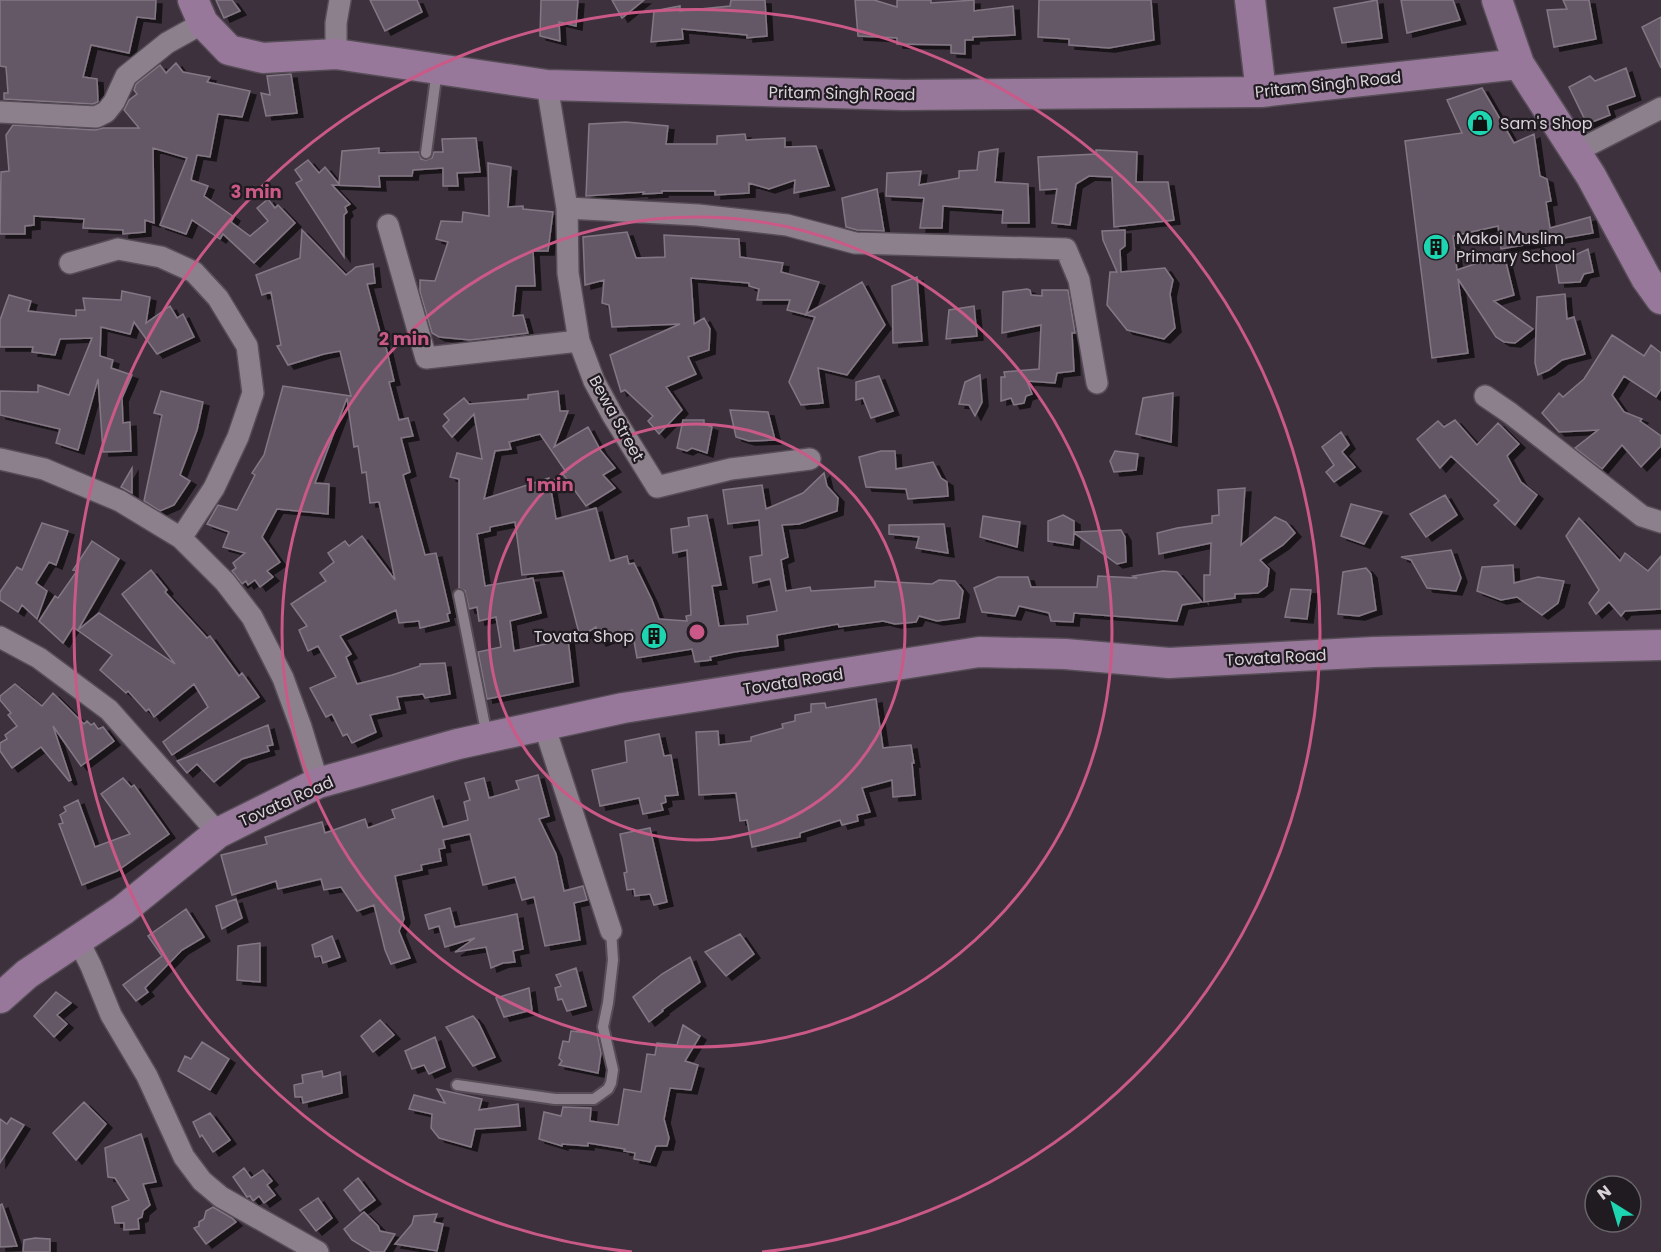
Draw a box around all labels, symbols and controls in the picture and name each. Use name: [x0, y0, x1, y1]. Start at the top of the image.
street label: Pritam Singh Road: [1254, 65, 1402, 104]
street label: Pritam Singh Road: [768, 81, 916, 106]
shop icon: Sam's Shop: [1465, 108, 1495, 138]
place label: Sam's Shop: [1500, 112, 1593, 135]
text: 3 min: [230, 179, 282, 204]
place label: Makoi Muslim Primary School: [1456, 227, 1575, 268]
building icon: Makoi Muslim Primary School: [1421, 232, 1451, 262]
text: 2 min: [379, 326, 429, 351]
street label: Bewa Street: [584, 371, 650, 465]
text: 1 min: [526, 472, 574, 497]
building icon: Tovata Shop: [639, 621, 669, 651]
centre of rings: [687, 622, 707, 642]
place label: Tovata Shop: [534, 625, 634, 648]
street label: Tovata Road: [1225, 643, 1327, 672]
street label: Tovata Road: [741, 662, 845, 701]
street label: Tovata Road: [235, 770, 337, 833]
north arrow: [1583, 1174, 1643, 1234]
text: N: [1593, 1180, 1616, 1205]

